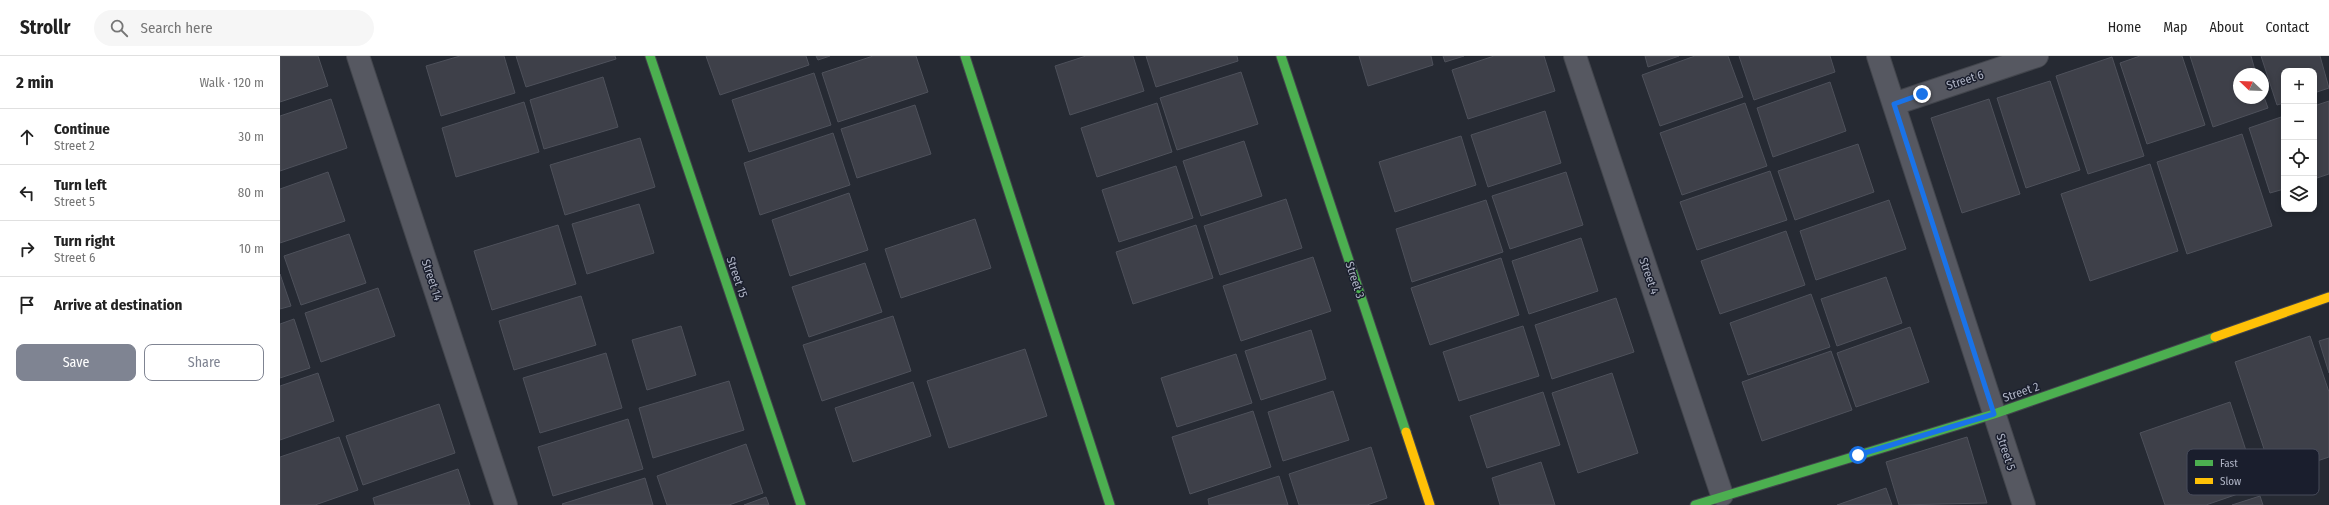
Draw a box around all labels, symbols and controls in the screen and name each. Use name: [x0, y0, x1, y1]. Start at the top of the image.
search box: [94, 10, 374, 46]
text: Strollr: [20, 16, 70, 39]
icon: search: [108, 17, 130, 39]
text: Search here: [140, 19, 213, 37]
text: Home: [2108, 19, 2141, 36]
text: Map: [2163, 19, 2187, 36]
text: About: [2209, 19, 2244, 36]
text: Contact: [2266, 19, 2309, 36]
street label: Street 6: [1945, 67, 1985, 93]
north arrow: [2233, 68, 2269, 104]
map controls: [2281, 68, 2317, 212]
button: +: [2281, 68, 2317, 104]
text: 2 min: [16, 72, 54, 93]
text: Walk · 120 m: [199, 75, 264, 90]
route end: [1913, 85, 1931, 103]
button: −: [2281, 104, 2317, 140]
text: Continue: [54, 120, 110, 138]
icon: ahead: [16, 126, 38, 148]
text: 30 m: [238, 129, 264, 144]
text: Street 2: [54, 138, 95, 153]
button: locate: [2281, 140, 2317, 176]
text: Turn left: [54, 176, 107, 194]
button: layers: [2281, 176, 2317, 212]
icon: left: [16, 182, 38, 204]
text: 80 m: [238, 185, 264, 200]
text: Street 5: [54, 194, 95, 209]
text: Turn right: [54, 232, 115, 250]
icon: right: [16, 238, 38, 260]
text: 10 m: [239, 241, 264, 256]
text: Street 6: [54, 250, 95, 265]
street label: Street 15: [723, 255, 751, 300]
street label: Street 4: [1636, 256, 1662, 296]
street label: Street 14: [419, 257, 445, 303]
street label: Street 3: [1343, 260, 1367, 300]
icon: arrive: [16, 294, 38, 316]
text: Arrive at destination: [54, 296, 182, 314]
button: Save: [16, 344, 136, 381]
button: Share: [144, 344, 264, 381]
street label: Street 2: [2001, 379, 2041, 405]
street label: Street 5: [1993, 432, 2019, 473]
route start: [1849, 446, 1867, 464]
legend: [2187, 449, 2319, 495]
text: Fast: [2220, 457, 2238, 470]
text: Slow: [2220, 475, 2241, 488]

